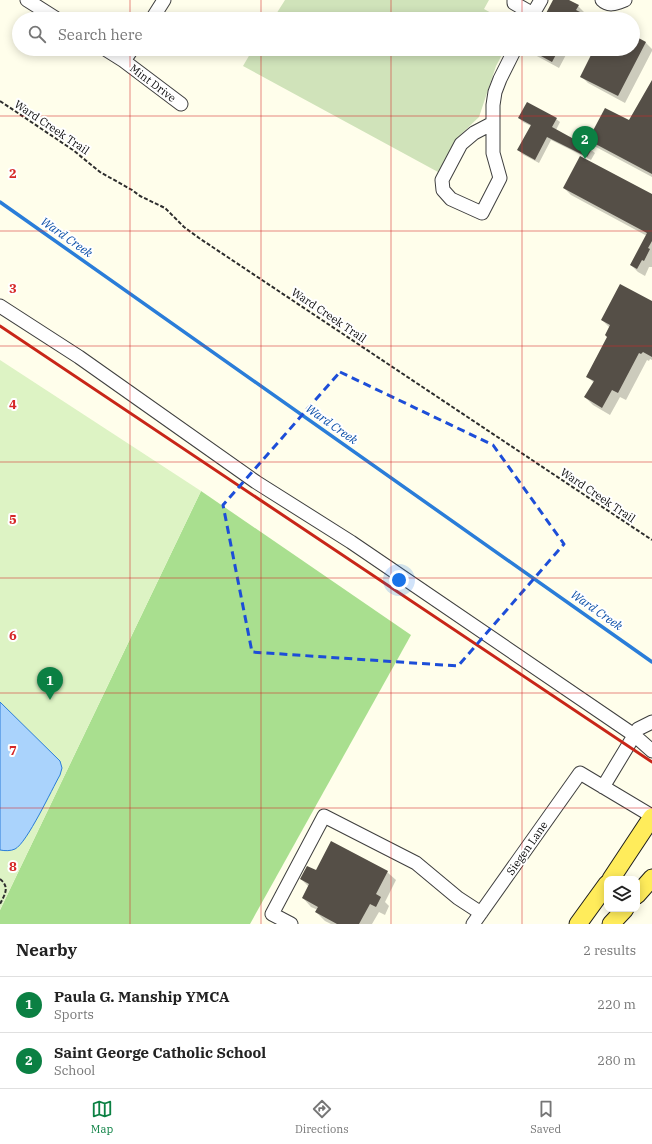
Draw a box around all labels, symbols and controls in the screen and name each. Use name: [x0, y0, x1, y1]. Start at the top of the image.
search box: [12, 12, 640, 56]
icon: search: [26, 23, 48, 45]
text: Search here: [58, 25, 143, 44]
street label: Mint Drive: [127, 61, 179, 105]
street label: Ward Creek Trail: [12, 97, 92, 157]
pin: 2: [572, 126, 598, 159]
text: 2: [9, 165, 17, 182]
water label: Ward Creek: [38, 214, 96, 261]
text: 3: [9, 280, 17, 297]
street label: Ward Creek Trail: [289, 285, 369, 345]
text: 4: [9, 396, 17, 413]
water label: Ward Creek: [303, 401, 361, 448]
street label: Ward Creek Trail: [558, 465, 638, 525]
text: 5: [9, 511, 17, 528]
your location: [389, 570, 409, 590]
water label: Ward Creek: [568, 587, 626, 634]
text: 6: [9, 627, 17, 644]
pin: 1: [37, 667, 63, 700]
text: 7: [9, 742, 17, 759]
street label: Siegen Lane: [503, 818, 551, 878]
text: 8: [9, 858, 17, 875]
map controls: [604, 876, 640, 912]
button: layers: [604, 876, 640, 912]
text: Nearby: [16, 939, 77, 961]
text: 2 results: [583, 942, 636, 959]
text: Paula G. Manship YMCA: [54, 987, 229, 1006]
text: 1: [25, 996, 33, 1013]
text: 220 m: [597, 996, 636, 1013]
text: Sports: [54, 1006, 94, 1023]
text: Saint George Catholic School: [54, 1043, 266, 1062]
text: 2: [25, 1052, 33, 1069]
text: 280 m: [597, 1052, 636, 1069]
text: School: [54, 1062, 95, 1079]
tab: Map: [91, 1098, 113, 1136]
tab: Directions: [295, 1098, 349, 1136]
tab: Saved: [530, 1098, 561, 1136]

